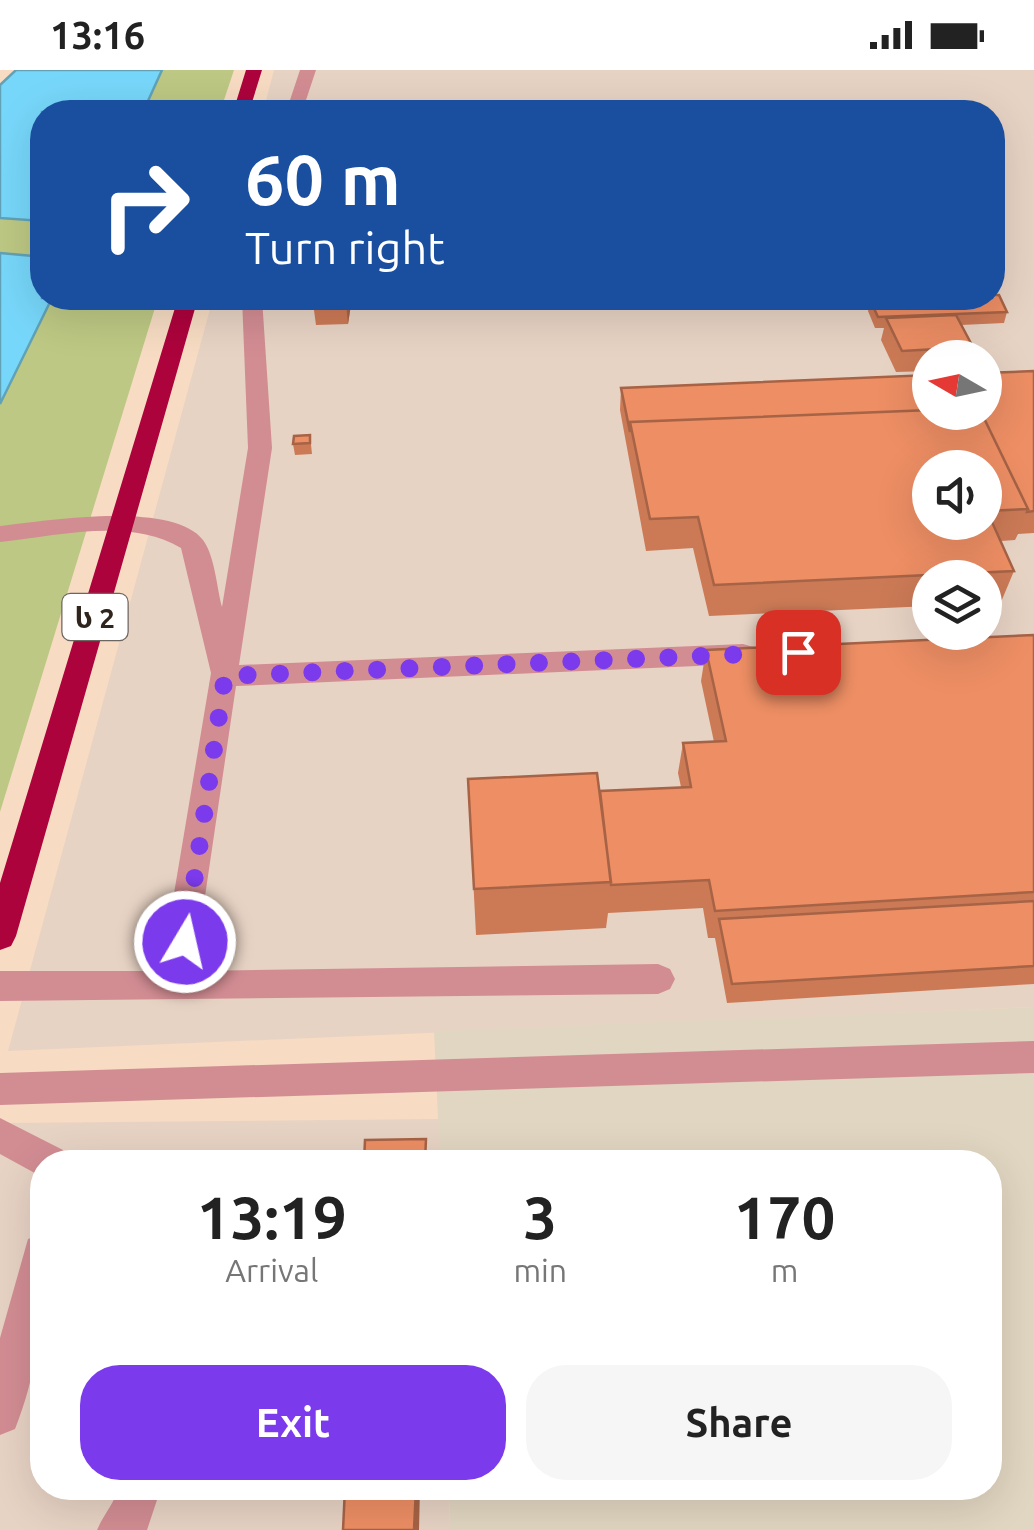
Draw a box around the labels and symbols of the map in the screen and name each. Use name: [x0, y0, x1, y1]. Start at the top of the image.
north arrow: [912, 340, 1002, 430]
road number: ს 2: [62, 594, 128, 640]
pin: [756, 610, 841, 695]
position arrow: [133, 890, 237, 994]

